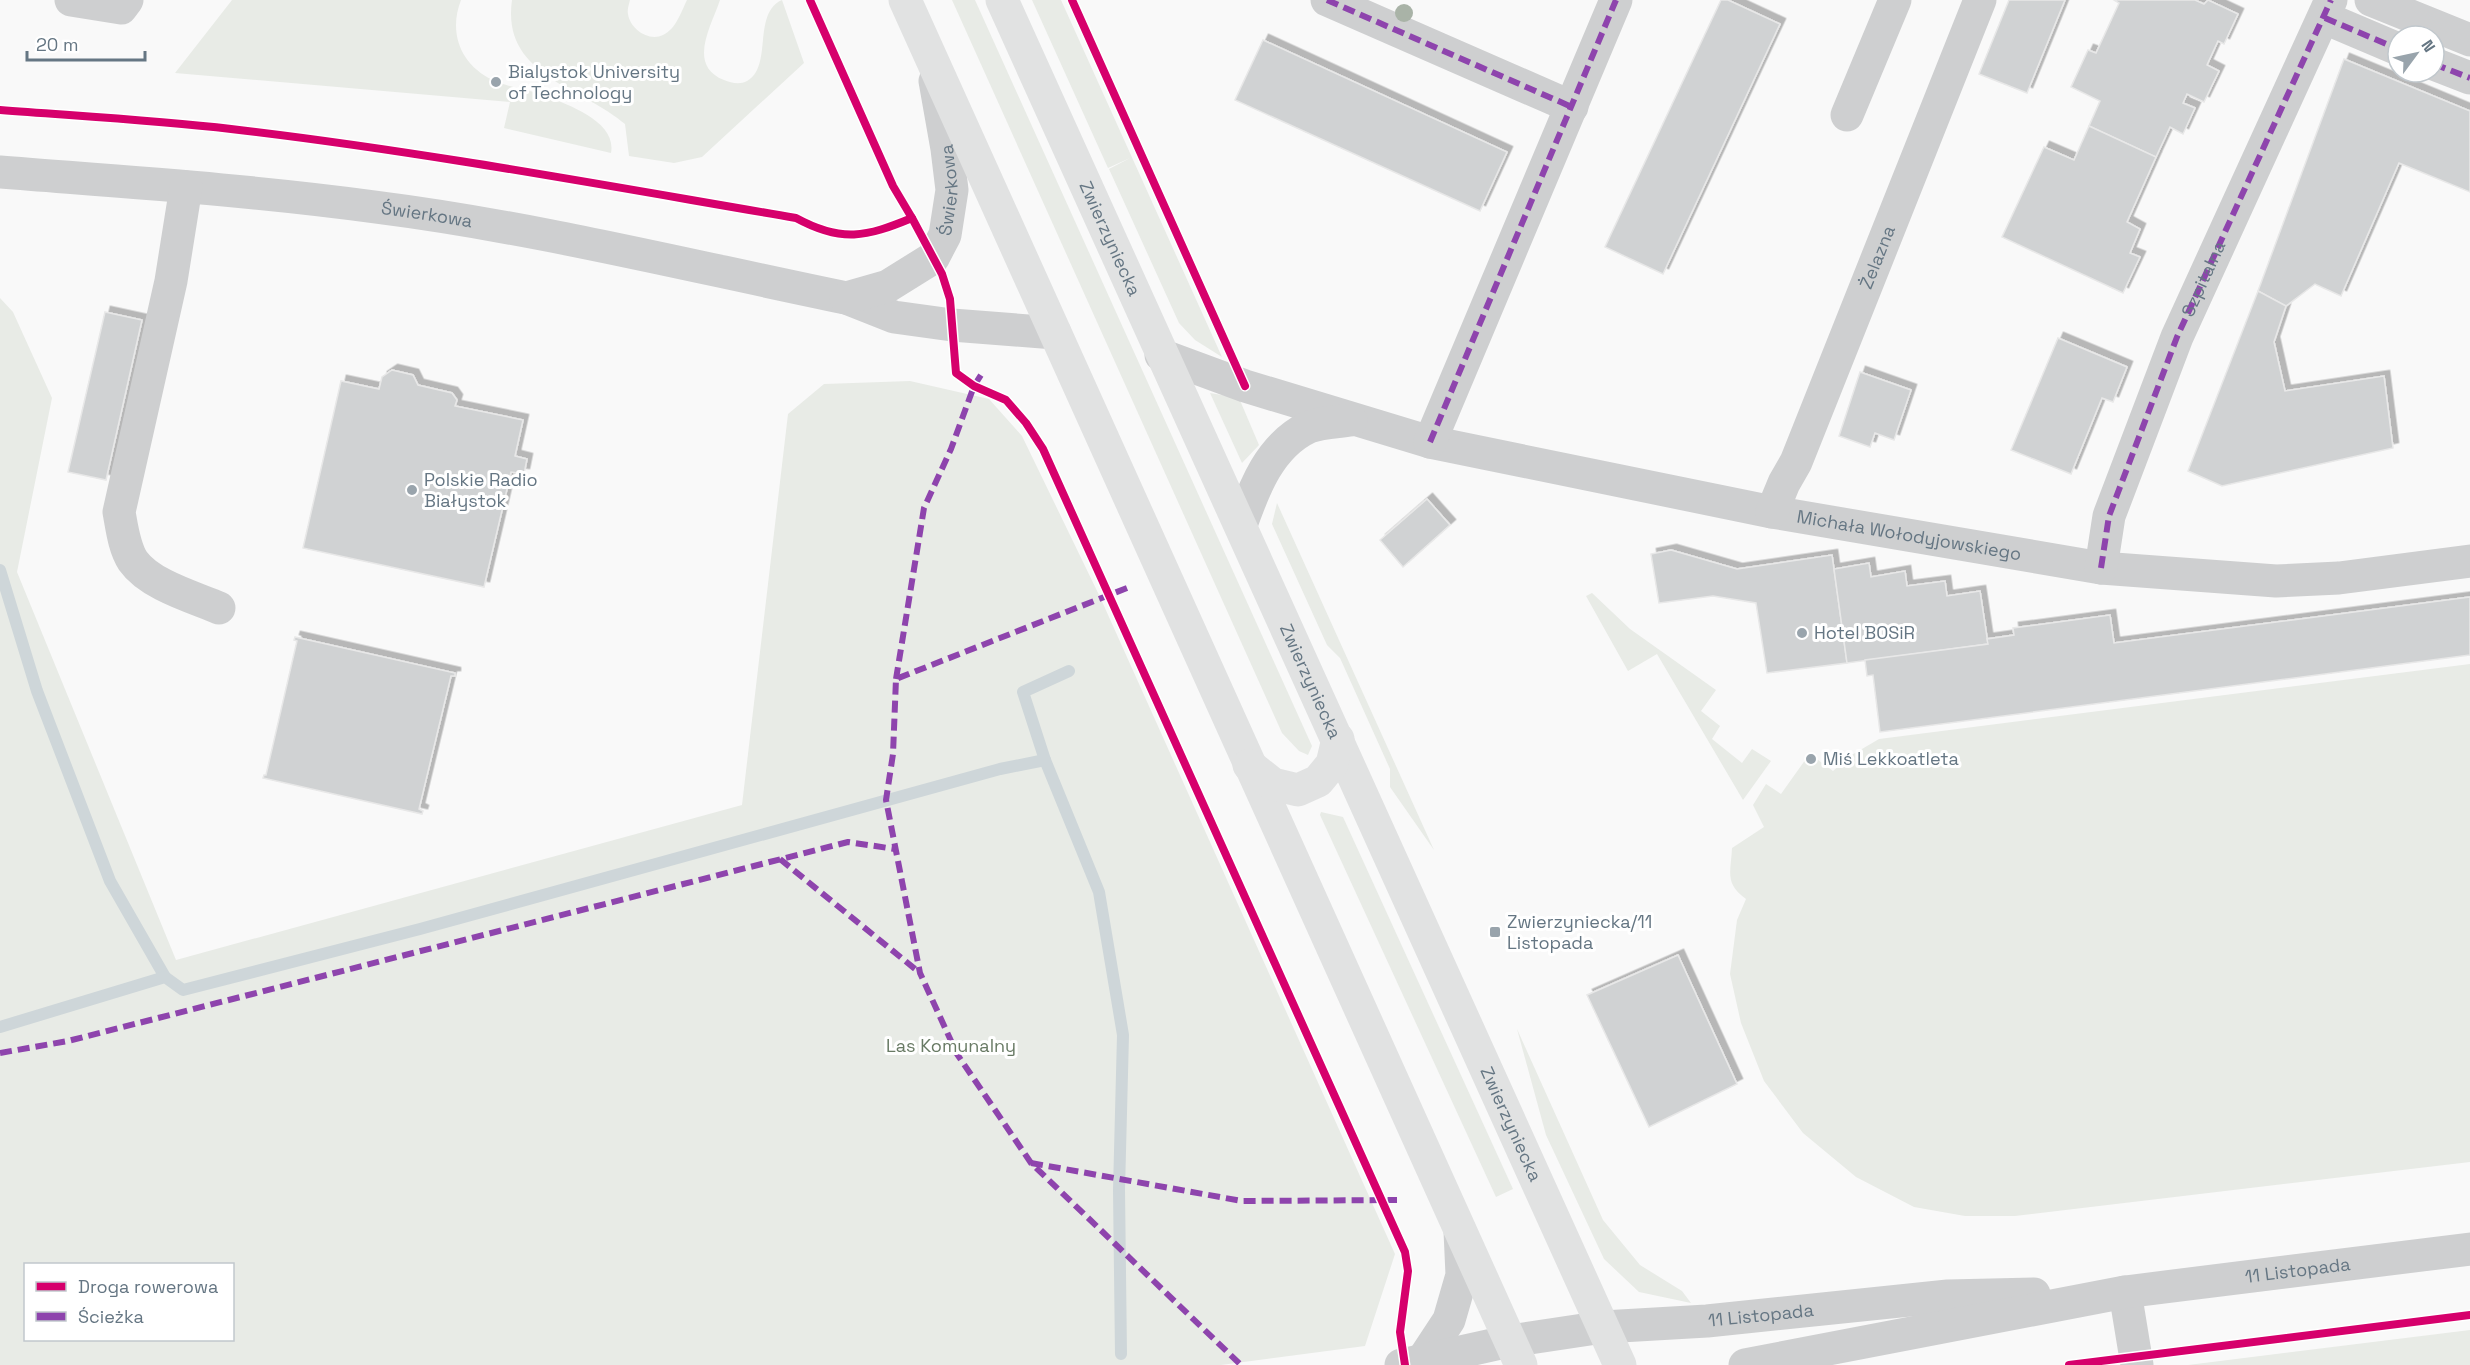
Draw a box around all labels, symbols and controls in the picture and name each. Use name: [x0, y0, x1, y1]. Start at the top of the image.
scale bar: [27, 24, 146, 62]
north arrow: [2386, 24, 2446, 84]
text: 20 m: [36, 33, 79, 56]
text: N: [2416, 36, 2440, 56]
place label: Bialystok University of Technology: [508, 60, 680, 104]
marker: Bialystok University of Technology: [489, 75, 503, 89]
street label: Świerkowa: [933, 143, 963, 237]
street label: Zwierzyniecka: [1075, 177, 1146, 300]
street label: Świerkowa: [380, 196, 474, 232]
street label: Żelazna: [1854, 222, 1900, 292]
street label: Szpitalna: [2176, 237, 2230, 320]
place label: Polskie Radio Białystok: [424, 468, 538, 512]
marker: Polskie Radio Białystok: [405, 483, 419, 497]
street label: Michała Wołodyjowskiego: [1795, 504, 2023, 565]
street label: Zwierzyniecka: [1275, 620, 1347, 742]
place label: Hotel BOSiR: [1814, 621, 1915, 644]
marker: Hotel BOSiR: [1795, 626, 1809, 640]
place label: Miś Lekkoatleta: [1823, 747, 1959, 770]
marker: Miś Lekkoatleta: [1804, 752, 1818, 766]
place label: Zwierzyniecka/11 Listopada: [1507, 910, 1652, 954]
marker: Zwierzyniecka/11 Listopada: [1488, 925, 1502, 939]
park label: Las Komunalny: [886, 1034, 1016, 1057]
street label: Zwierzyniecka: [1475, 1063, 1547, 1185]
street label: 11 Listopada: [2244, 1252, 2352, 1288]
legend: [24, 1263, 234, 1341]
text: Droga rowerowa: [78, 1275, 218, 1298]
street label: 11 Listopada: [1707, 1298, 1815, 1332]
text: Ścieżka: [78, 1305, 144, 1328]

